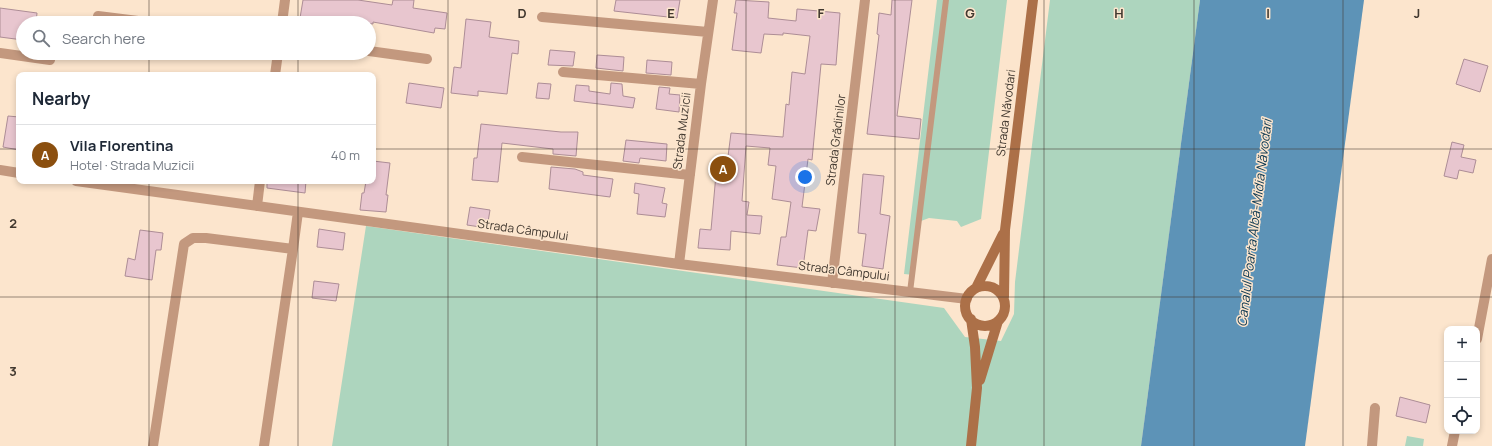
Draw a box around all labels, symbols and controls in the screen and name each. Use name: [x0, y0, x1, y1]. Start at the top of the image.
text: D: [517, 4, 527, 22]
text: E: [667, 4, 675, 22]
text: F: [818, 4, 825, 22]
text: G: [965, 4, 975, 22]
text: H: [1114, 4, 1124, 22]
text: I: [1266, 4, 1270, 22]
text: J: [1414, 4, 1420, 22]
search box: [16, 16, 376, 60]
icon: search: [30, 27, 52, 49]
text: Search here: [62, 28, 145, 49]
street label: Strada Năvodari: [992, 68, 1019, 157]
text: Nearby: [32, 87, 90, 110]
street label: Strada Muzicii: [668, 91, 695, 170]
street label: Strada Grădinilor: [821, 92, 850, 187]
water label: Canalul Poarta Albă-Midia Năvodari: [1232, 116, 1276, 328]
text: Vila Florentina: [70, 135, 173, 156]
text: A: [41, 146, 49, 164]
text: 40 m: [331, 146, 360, 164]
pin: A: [710, 154, 736, 184]
text: Hotel · Strada Muzicii: [70, 156, 194, 174]
your location: [795, 167, 815, 187]
text: 2: [9, 214, 17, 232]
street label: Strada Câmpului: [477, 215, 570, 244]
street label: Strada Câmpului: [798, 256, 891, 285]
map controls: [1444, 326, 1480, 434]
button: +: [1444, 326, 1480, 362]
text: 3: [9, 362, 17, 380]
button: −: [1444, 362, 1480, 398]
button: locate: [1444, 398, 1480, 434]

